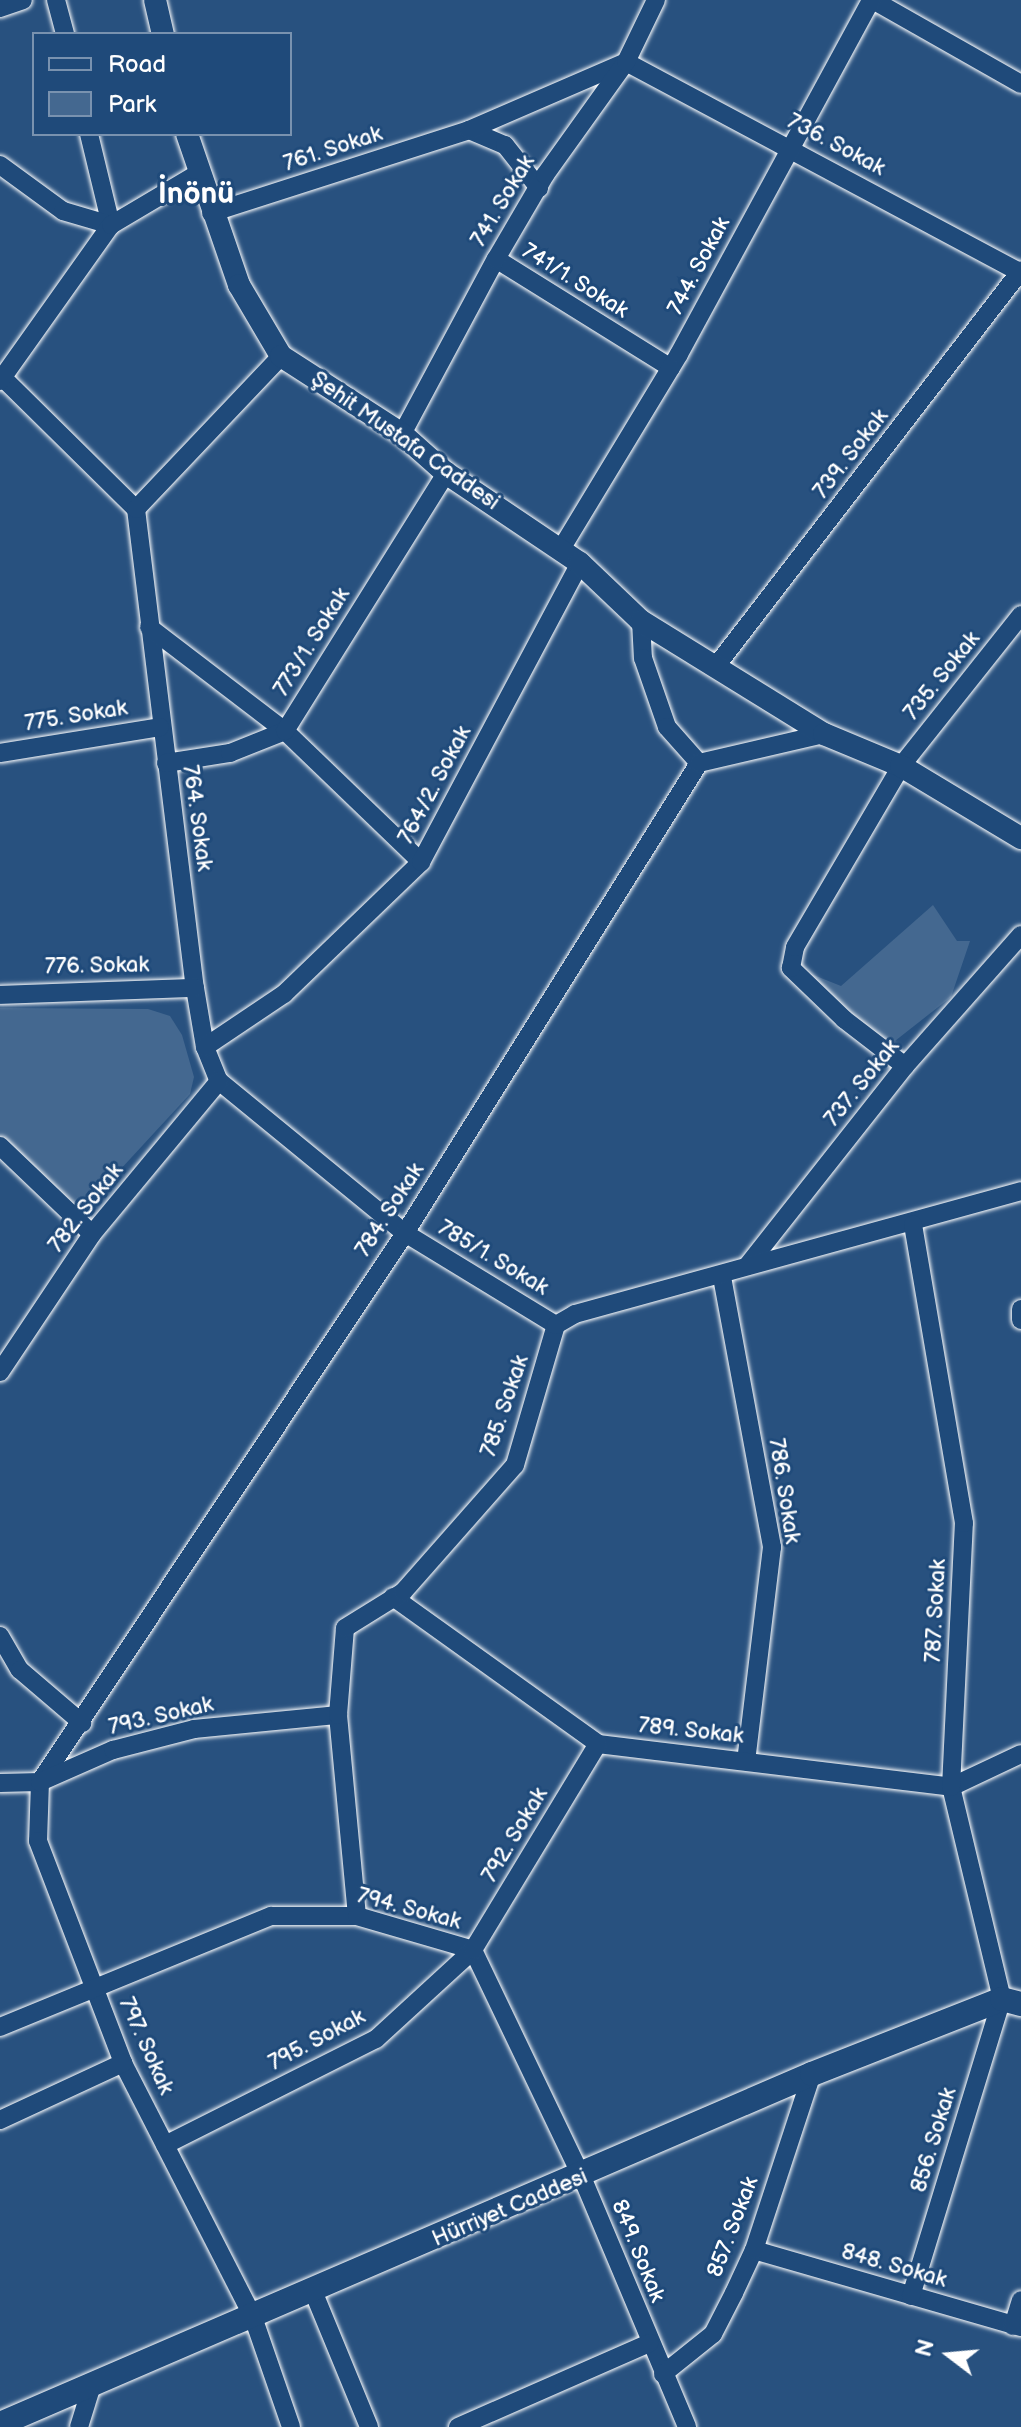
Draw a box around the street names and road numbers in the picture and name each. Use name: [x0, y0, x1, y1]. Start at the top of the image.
street label: 736. Sokak: [782, 108, 890, 182]
street label: 761. Sokak: [280, 121, 386, 177]
street label: 741. Sokak: [465, 150, 541, 252]
street label: 744. Sokak: [662, 212, 736, 320]
street label: 741/1. Sokak: [517, 238, 633, 324]
street label: Şehit Mustafa Caddesi: [306, 366, 504, 516]
street label: 739. Sokak: [808, 404, 894, 504]
street label: 773/1. Sokak: [268, 583, 356, 701]
street label: 735. Sokak: [898, 626, 986, 726]
street label: 775. Sokak: [23, 695, 129, 737]
street label: 764/2. Sokak: [393, 721, 477, 849]
street label: 764. Sokak: [176, 763, 218, 873]
street label: 776. Sokak: [44, 952, 150, 980]
street label: 737. Sokak: [819, 1034, 905, 1132]
street label: 782. Sokak: [43, 1158, 129, 1258]
street label: 784. Sokak: [350, 1158, 430, 1262]
street label: 785/1. Sokak: [433, 1215, 553, 1301]
street label: 785. Sokak: [475, 1352, 535, 1460]
street label: 786. Sokak: [763, 1436, 805, 1546]
street label: 787. Sokak: [920, 1558, 952, 1664]
street label: 793. Sokak: [106, 1691, 216, 1741]
street label: 789. Sokak: [637, 1712, 745, 1750]
street label: 792. Sokak: [476, 1783, 554, 1887]
street label: 794. Sokak: [354, 1882, 464, 1936]
street label: 797. Sokak: [113, 1993, 179, 2099]
street label: 795. Sokak: [264, 2004, 370, 2076]
street label: 856. Sokak: [906, 2084, 962, 2196]
street label: Hürriyet Caddesi: [428, 2163, 592, 2253]
street label: 857. Sokak: [702, 2173, 764, 2281]
street label: 849. Sokak: [605, 2196, 671, 2306]
street label: 848. Sokak: [838, 2238, 950, 2294]

